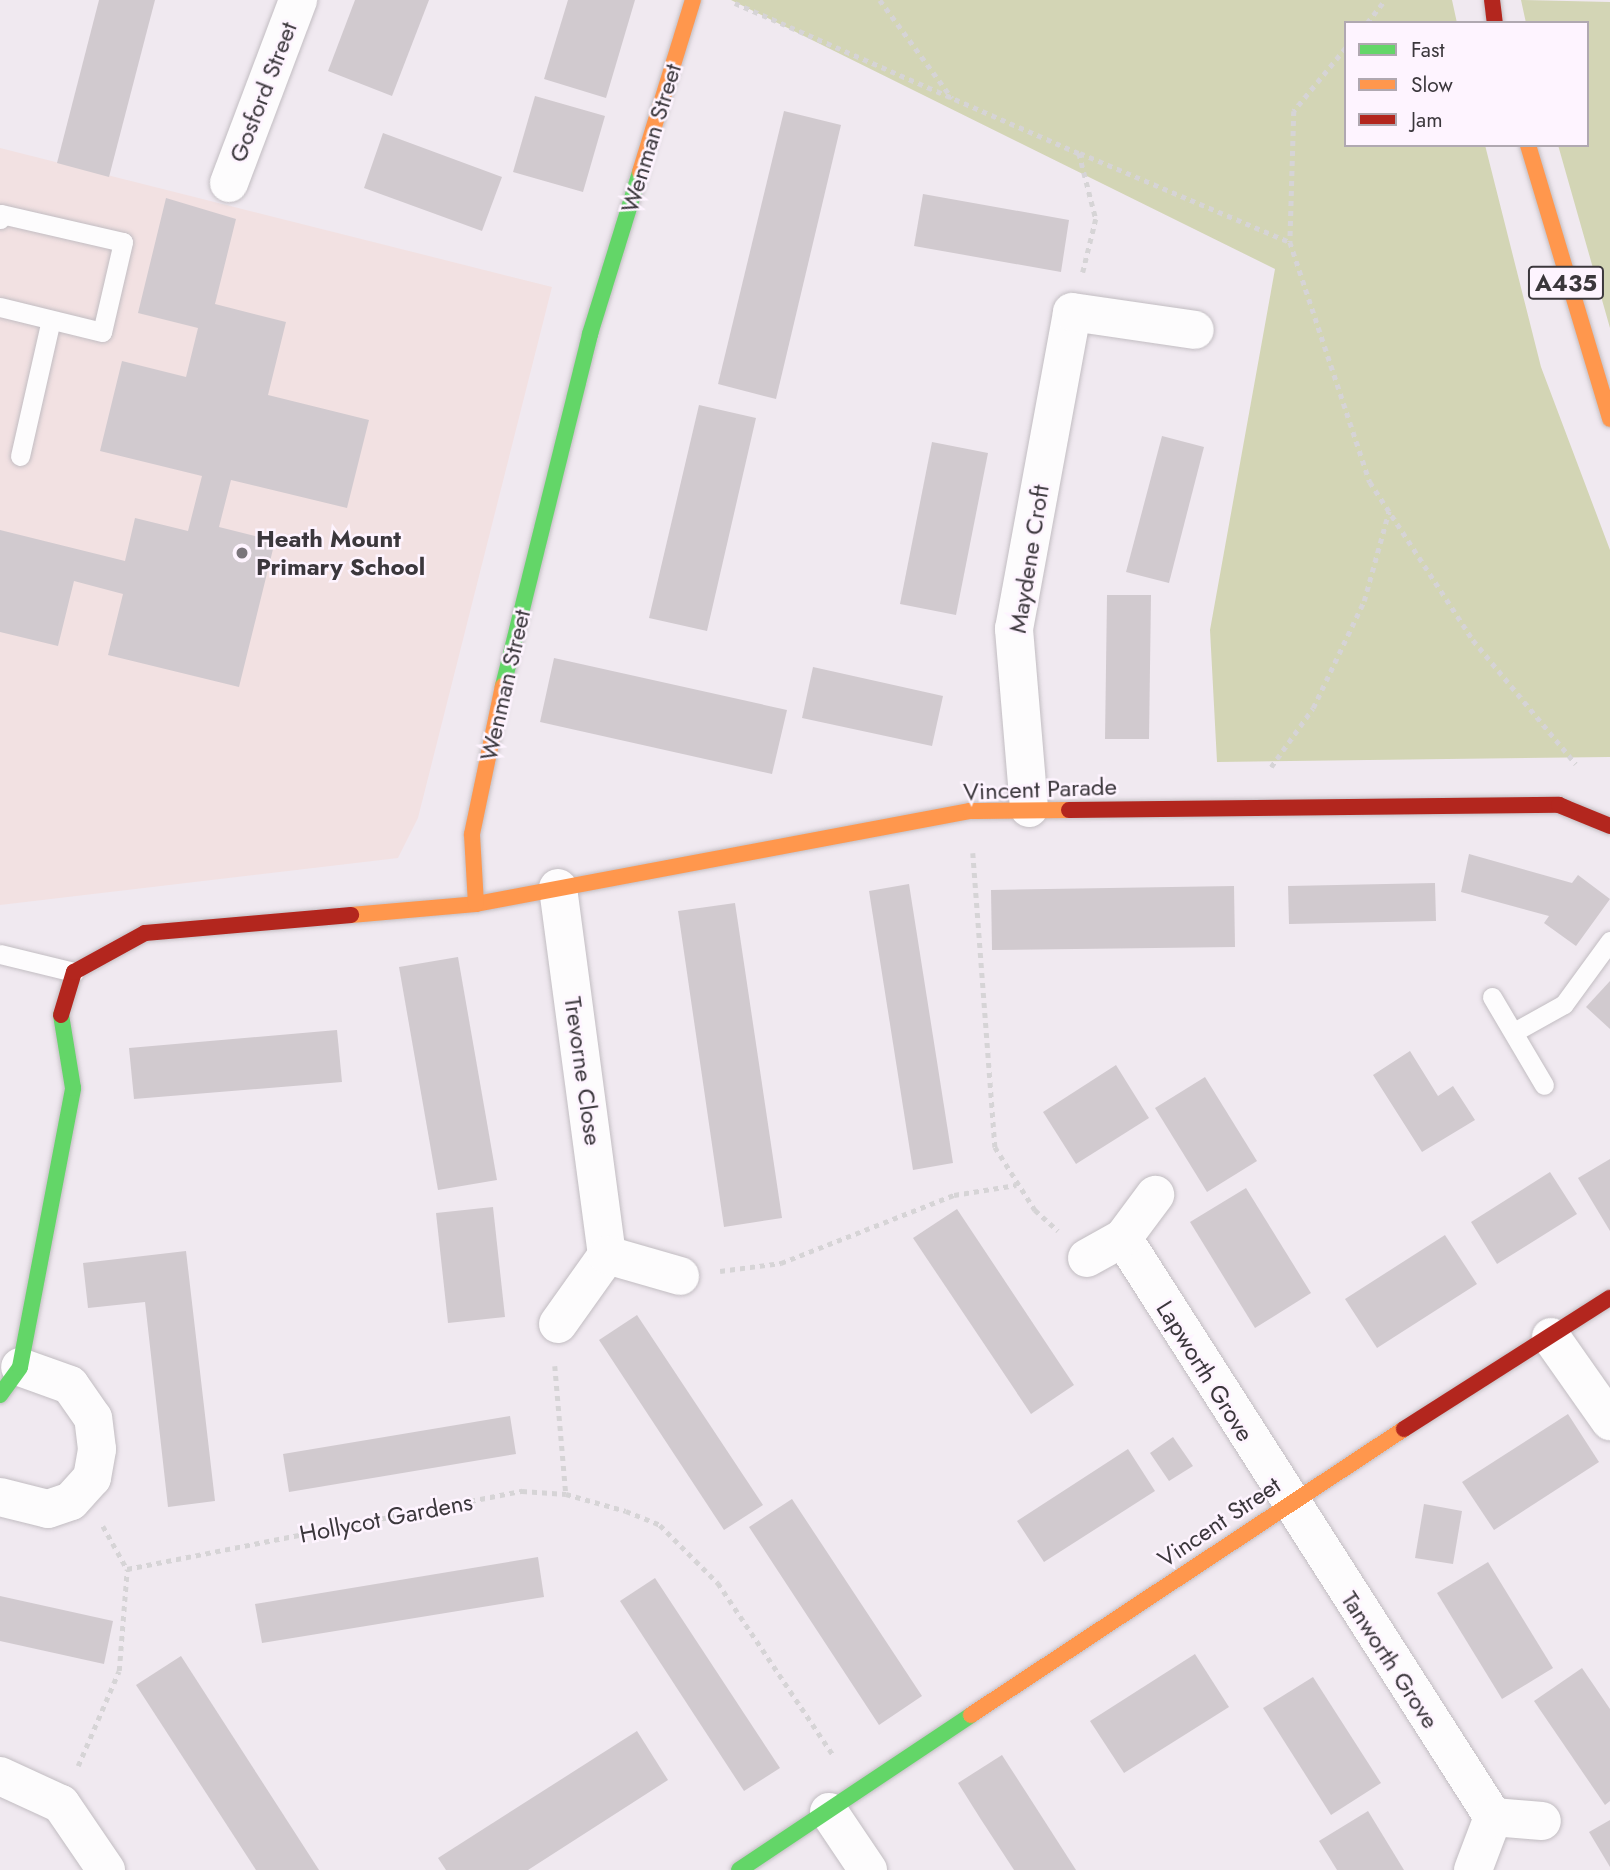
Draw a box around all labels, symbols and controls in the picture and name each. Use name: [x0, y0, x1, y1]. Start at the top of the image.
street label: Gosford Street: [223, 18, 303, 166]
legend: [1344, 21, 1589, 147]
text: Fast: [1411, 35, 1444, 65]
street label: Wenman Street: [615, 60, 687, 216]
text: Slow: [1411, 70, 1453, 100]
text: Jam: [1411, 105, 1443, 135]
road number: A435: [1528, 264, 1604, 302]
street label: Maydene Croft: [1003, 483, 1055, 635]
place label: Heath Mount Primary School: [256, 525, 425, 581]
marker: Heath Mount Primary School: [234, 545, 250, 561]
street label: Wenman Street: [474, 607, 536, 763]
street label: Vincent Parade: [963, 772, 1117, 806]
street label: Trevorne Close: [558, 995, 608, 1147]
street label: Lapworth Grove: [1150, 1295, 1260, 1447]
street label: Vincent Street: [1152, 1471, 1286, 1573]
street label: Hollycot Gardens: [297, 1487, 475, 1549]
street label: Tanworth Grove: [1335, 1586, 1445, 1734]

